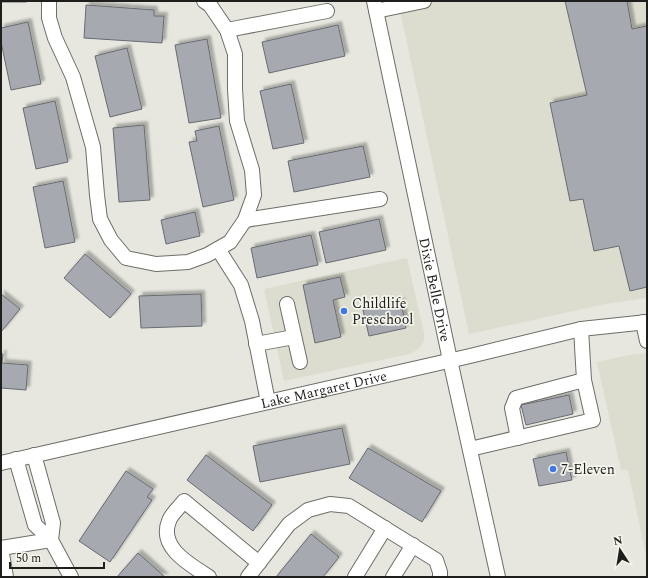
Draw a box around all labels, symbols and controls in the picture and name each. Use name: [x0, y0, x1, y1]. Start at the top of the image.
street label: Dixie Belle Drive: [413, 236, 456, 344]
place label: Childlife Preschool: [352, 293, 413, 330]
marker: Childlife Preschool: [339, 306, 349, 316]
street label: Lake Margaret Drive: [259, 365, 389, 414]
place label: 7-Eleven: [561, 459, 615, 480]
marker: 7-Eleven: [548, 464, 558, 474]
north arrow: [600, 530, 640, 570]
text: N: [612, 531, 624, 550]
scale bar: [10, 544, 104, 570]
text: 50 m: [16, 549, 41, 568]

